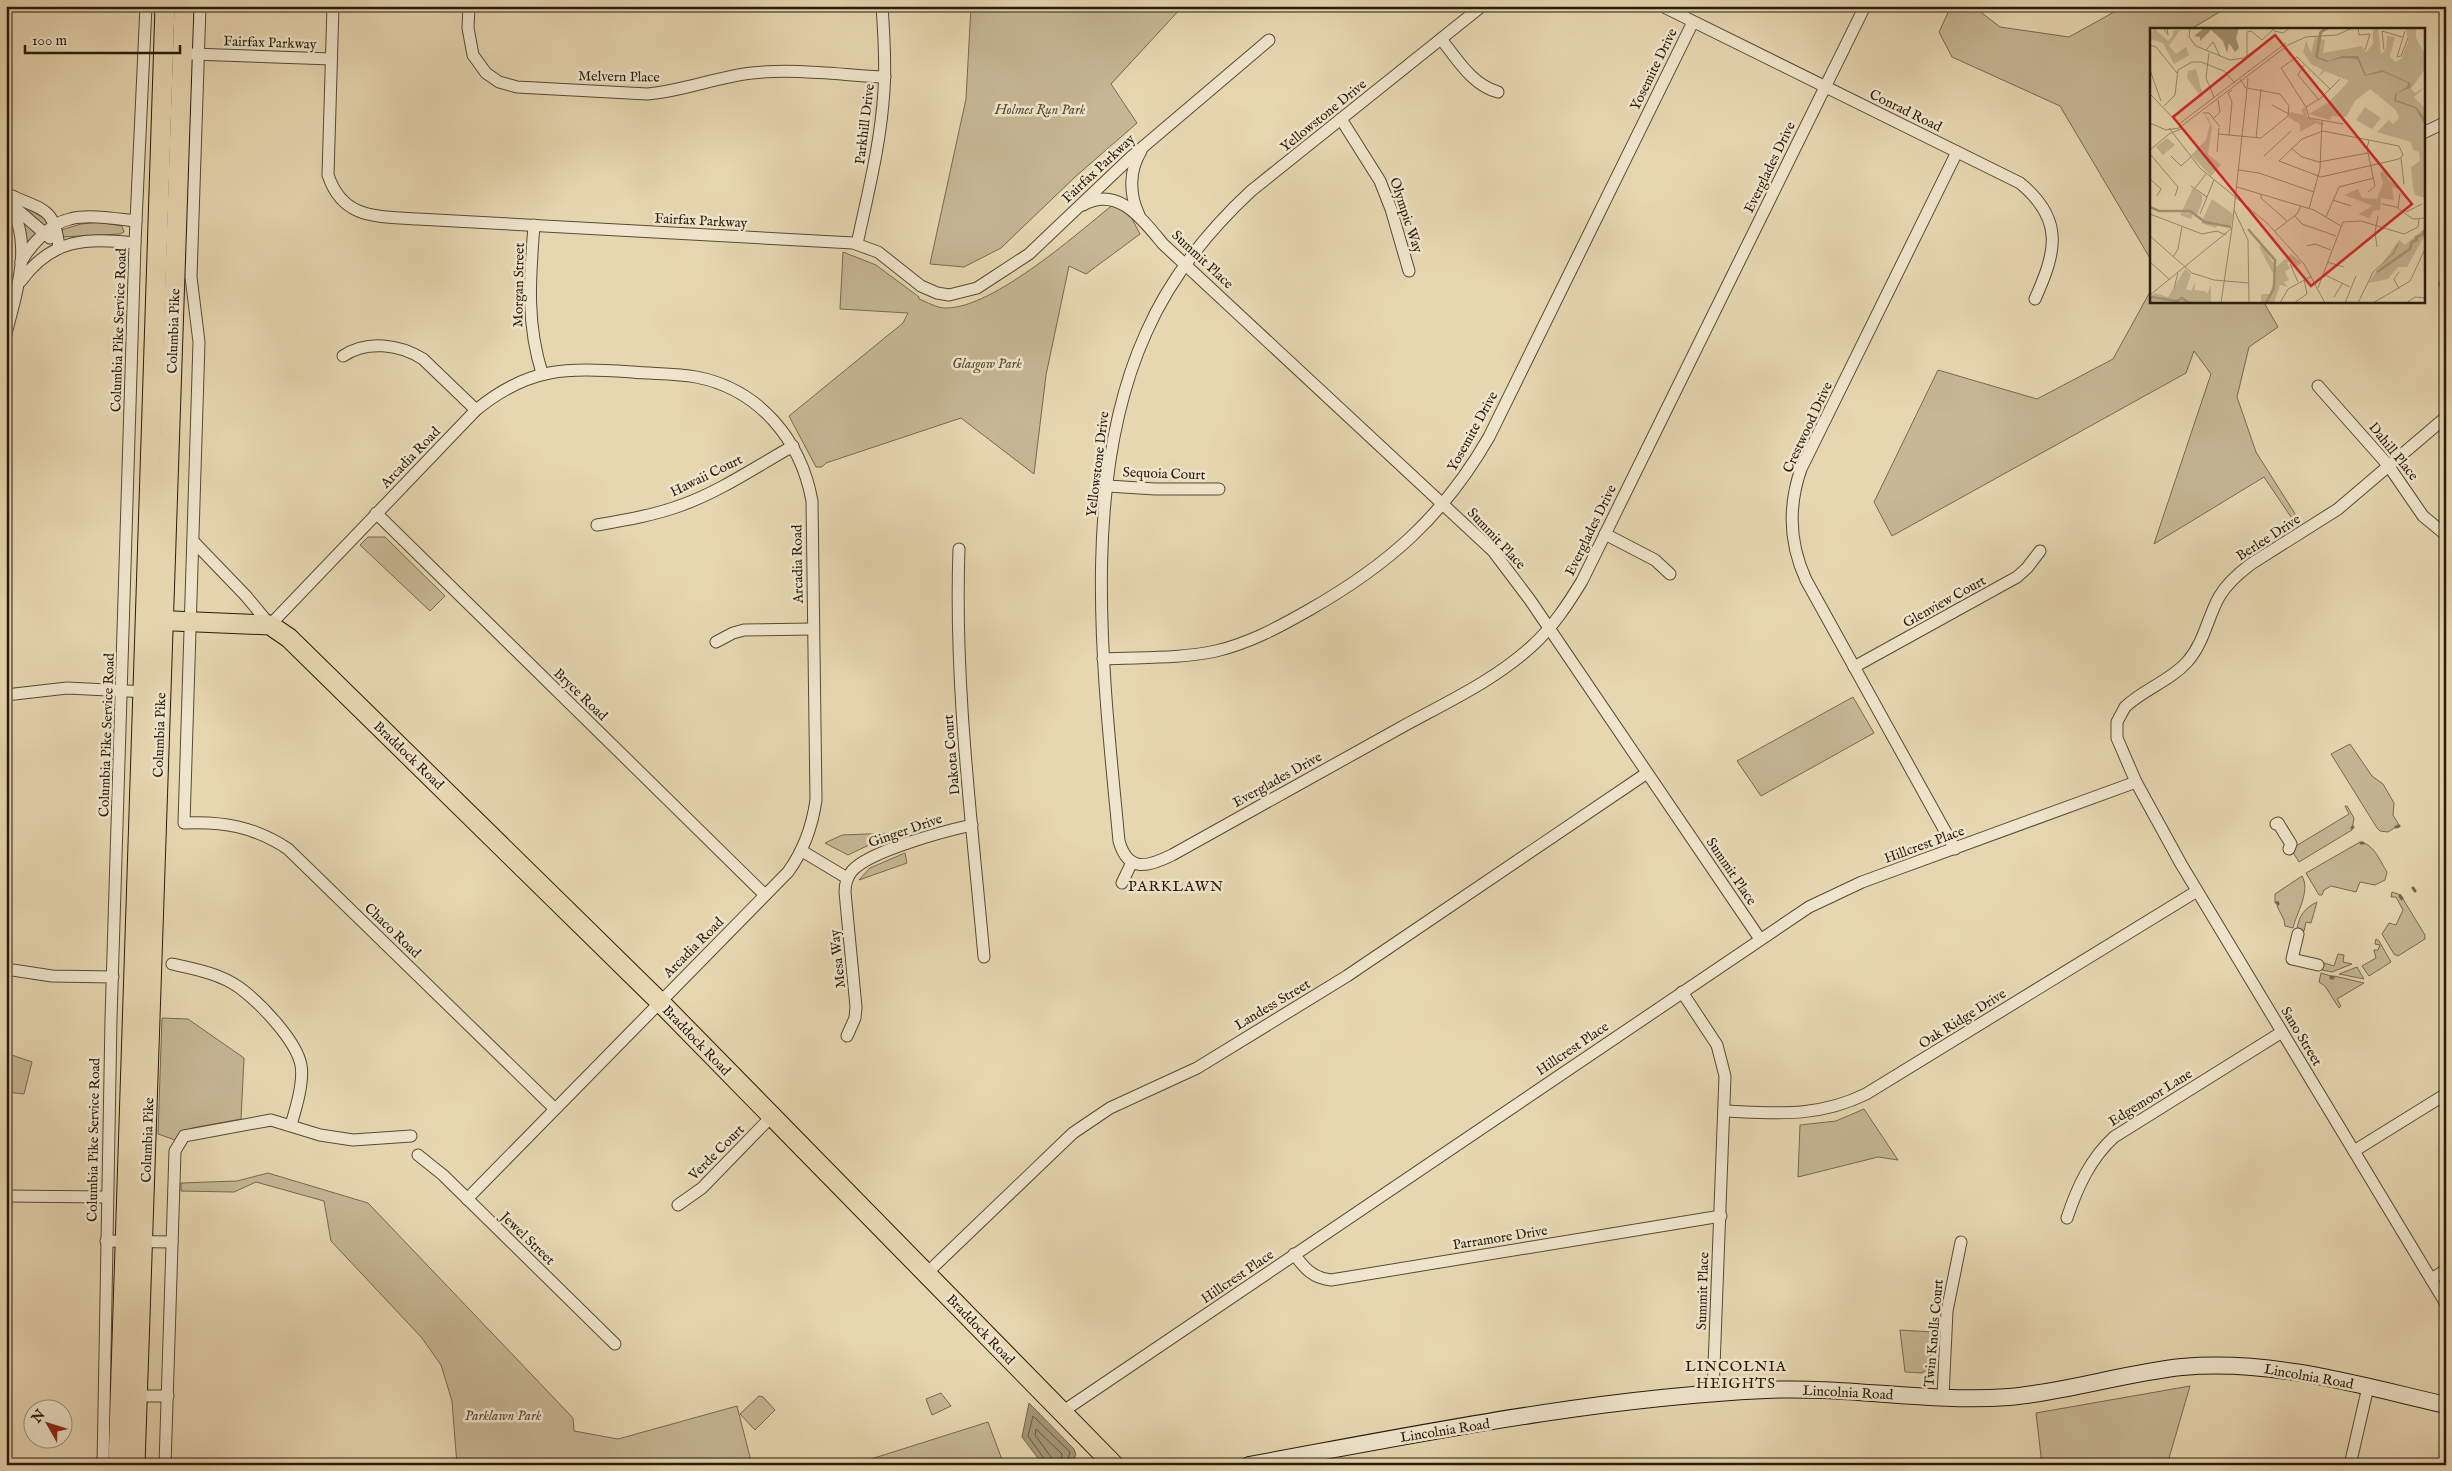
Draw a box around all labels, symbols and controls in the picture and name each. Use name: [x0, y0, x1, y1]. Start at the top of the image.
scale bar: [25, 22, 180, 54]
street label: Yosemite Drive: [1626, 25, 1682, 113]
inset map: [2150, 28, 2424, 302]
text: 100 m: [32, 31, 68, 50]
street label: Fairfax Parkway: [223, 32, 317, 54]
street label: Melvern Place: [578, 67, 661, 87]
street label: Yellowstone Drive: [1277, 75, 1371, 156]
street label: Parkhill Drive: [851, 82, 879, 166]
street label: Conrad Road: [1866, 86, 1945, 136]
park label: Holmes Run Park: [994, 101, 1086, 119]
street label: Everglades Drive: [1740, 118, 1800, 216]
street label: Fairfax Parkway: [1058, 130, 1139, 207]
street label: Olympic Way: [1385, 175, 1427, 256]
street label: Fairfax Parkway: [654, 210, 748, 232]
street label: Summit Place: [1168, 227, 1237, 293]
street label: Morgan Street: [509, 242, 529, 327]
street label: Columbia Pike Service Road: [107, 247, 131, 412]
street label: Columbia Pike: [164, 288, 185, 374]
park label: Glasgow Park: [952, 355, 1022, 374]
street label: Crestwood Drive: [1779, 378, 1837, 476]
street label: Yosemite Drive: [1443, 388, 1503, 475]
street label: Yellowstone Drive: [1083, 410, 1113, 518]
street label: Dahill Place: [2364, 419, 2422, 485]
street label: Arcadia Road: [376, 423, 445, 493]
street label: Hawaii Court: [667, 451, 746, 501]
street label: Sequoia Court: [1122, 464, 1206, 484]
street label: Everglades Drive: [1561, 481, 1621, 579]
street label: Summit Place: [1463, 504, 1530, 574]
street label: Berlee Drive: [2233, 510, 2305, 565]
street label: Arcadia Road: [788, 524, 808, 604]
street label: Glenview Court: [1900, 572, 1989, 632]
street label: Columbia Pike Service Road: [95, 652, 119, 817]
street label: Bryce Road: [550, 665, 611, 725]
street label: Columbia Pike: [150, 692, 171, 778]
street label: Dakota Court: [939, 714, 964, 796]
street label: Braddock Road: [369, 718, 448, 794]
street label: Everglades Drive: [1230, 748, 1326, 812]
street label: Ginger Drive: [866, 810, 945, 852]
street label: Hillcrest Place: [1882, 822, 1968, 868]
street label: Summit Place: [1702, 834, 1761, 909]
district label: PARKLAWN: [1128, 877, 1224, 896]
street label: Chaco Road: [360, 899, 425, 962]
street label: Arcadia Road: [659, 913, 728, 983]
street label: Mesa Way: [826, 929, 850, 989]
street label: Landess Street: [1231, 975, 1314, 1034]
street label: Oak Ridge Drive: [1916, 985, 2010, 1053]
street label: Braddock Road: [658, 1002, 735, 1080]
street label: Sano Street: [2276, 1004, 2326, 1070]
street label: Hillcrest Place: [1533, 1018, 1613, 1080]
street label: Columbia Pike Service Road: [84, 1057, 104, 1222]
street label: Edgemoor Lane: [2105, 1065, 2196, 1131]
street label: Columbia Pike: [138, 1097, 159, 1183]
street label: Verde Court: [684, 1121, 749, 1185]
street label: Jewel Street: [495, 1207, 559, 1269]
street label: Parramore Drive: [1451, 1222, 1549, 1254]
street label: Hillcrest Place: [1198, 1246, 1278, 1308]
street label: Summit Place: [1693, 1251, 1713, 1330]
street label: Twin Knolls Court: [1920, 1278, 1948, 1388]
street label: Braddock Road: [942, 1291, 1019, 1369]
district label: LINCOLNIA HEIGHTS: [1685, 1357, 1787, 1393]
street label: Lincolnia Road: [2263, 1360, 2355, 1394]
street label: Lincolnia Road: [1802, 1382, 1894, 1404]
north arrow: [22, 1398, 72, 1448]
text: N: [27, 1406, 49, 1428]
park label: Parklawn Park: [465, 1407, 542, 1425]
street label: Lincolnia Road: [1399, 1415, 1492, 1447]

